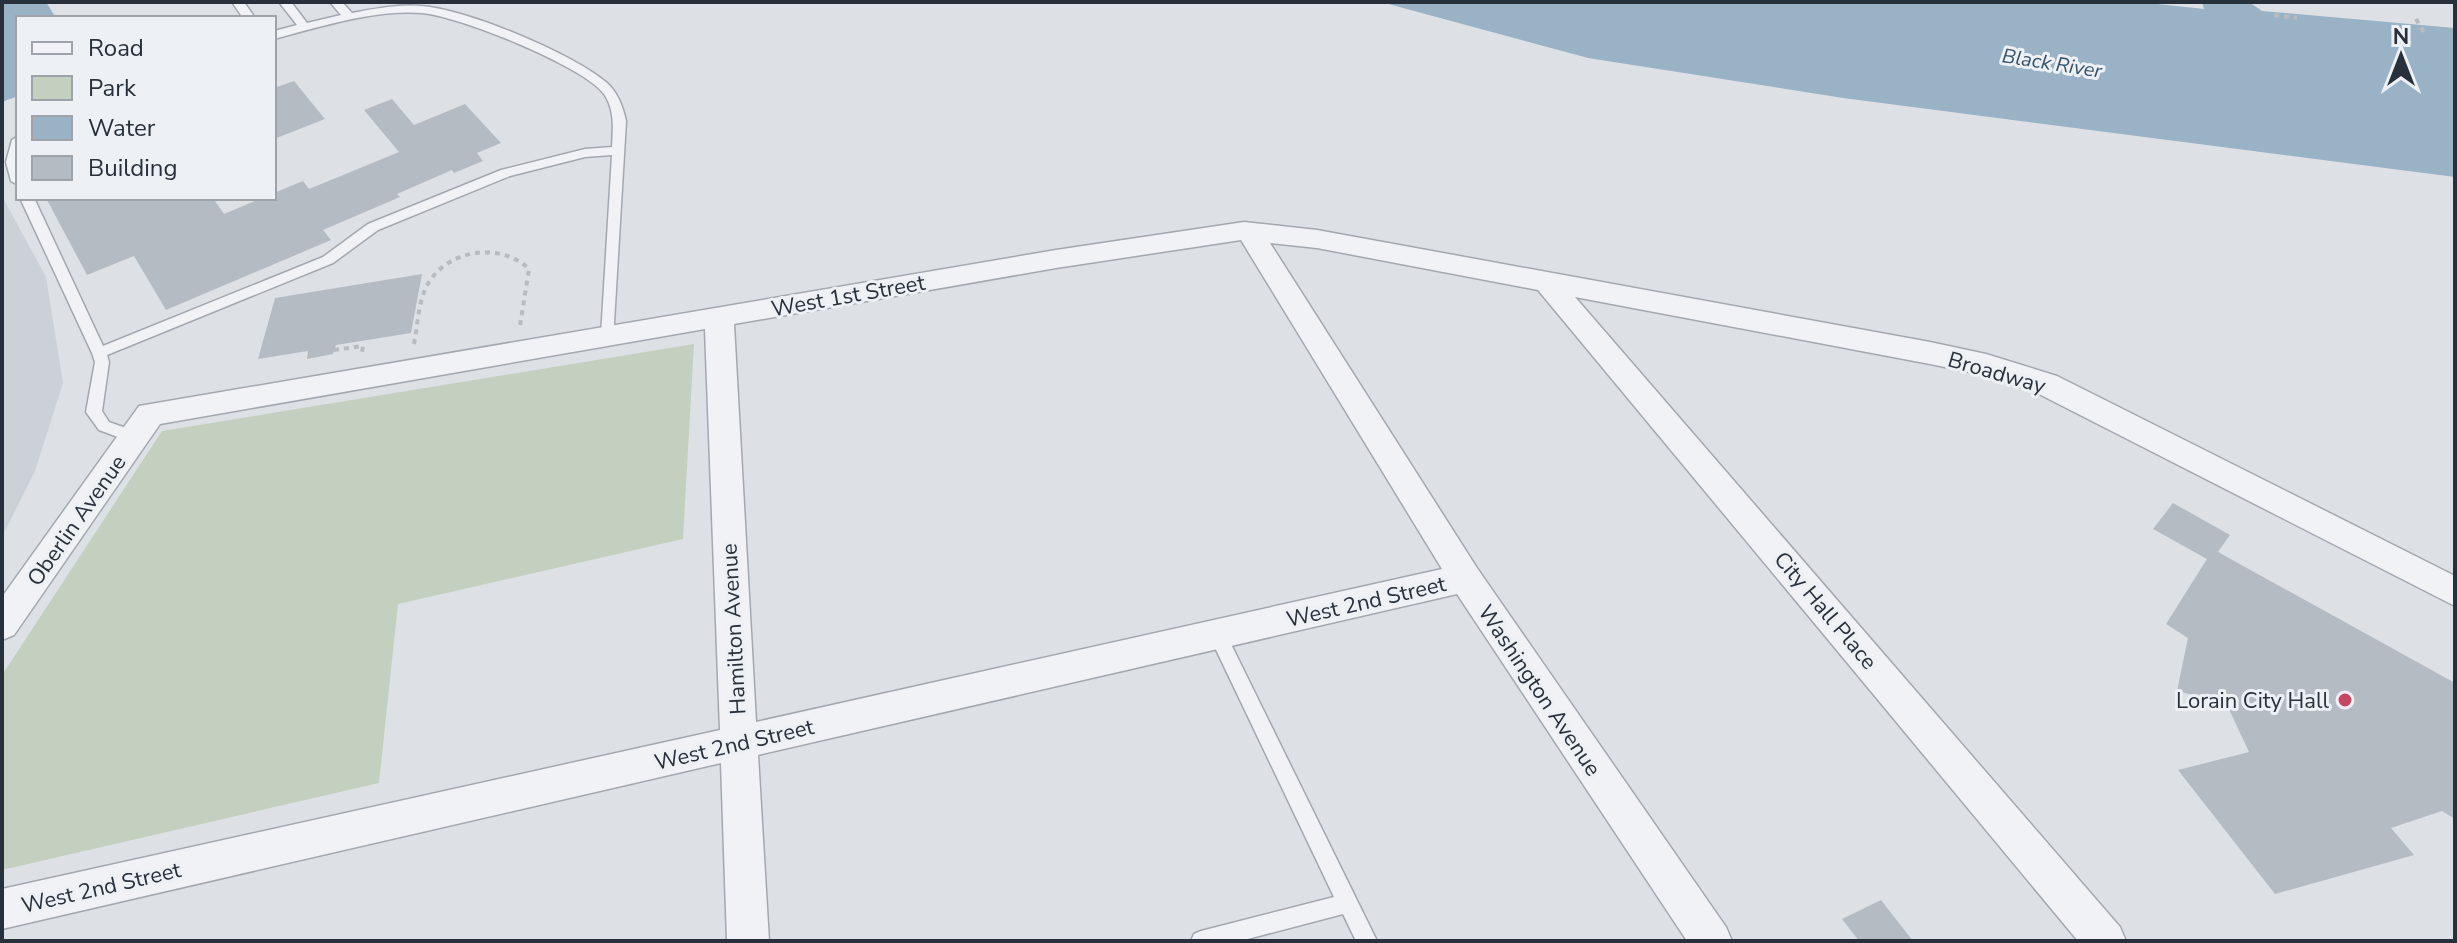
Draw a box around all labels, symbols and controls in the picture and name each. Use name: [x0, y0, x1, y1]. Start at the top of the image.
legend: [16, 16, 276, 200]
north arrow: [2361, 16, 2441, 96]
text: N: [2393, 22, 2409, 52]
text: Road: [88, 32, 144, 64]
water label: Black River: [2000, 42, 2104, 85]
text: Park: [88, 72, 137, 104]
text: Water: [88, 112, 156, 144]
text: Building: [88, 152, 178, 184]
street label: West 1st Street: [769, 268, 928, 324]
street label: Broadway: [1944, 345, 2050, 401]
street label: Oberlin Avenue: [20, 449, 133, 592]
street label: Hamilton Avenue: [715, 543, 753, 715]
street label: City Hall Place: [1767, 545, 1884, 676]
street label: West 2nd Street: [1284, 569, 1449, 635]
street label: Washington Avenue: [1471, 599, 1608, 782]
place label: Lorain City Hall: [2176, 686, 2329, 716]
marker: Lorain City Hall: [2336, 691, 2354, 709]
street label: West 2nd Street: [652, 712, 817, 778]
street label: West 2nd Street: [19, 855, 184, 921]

